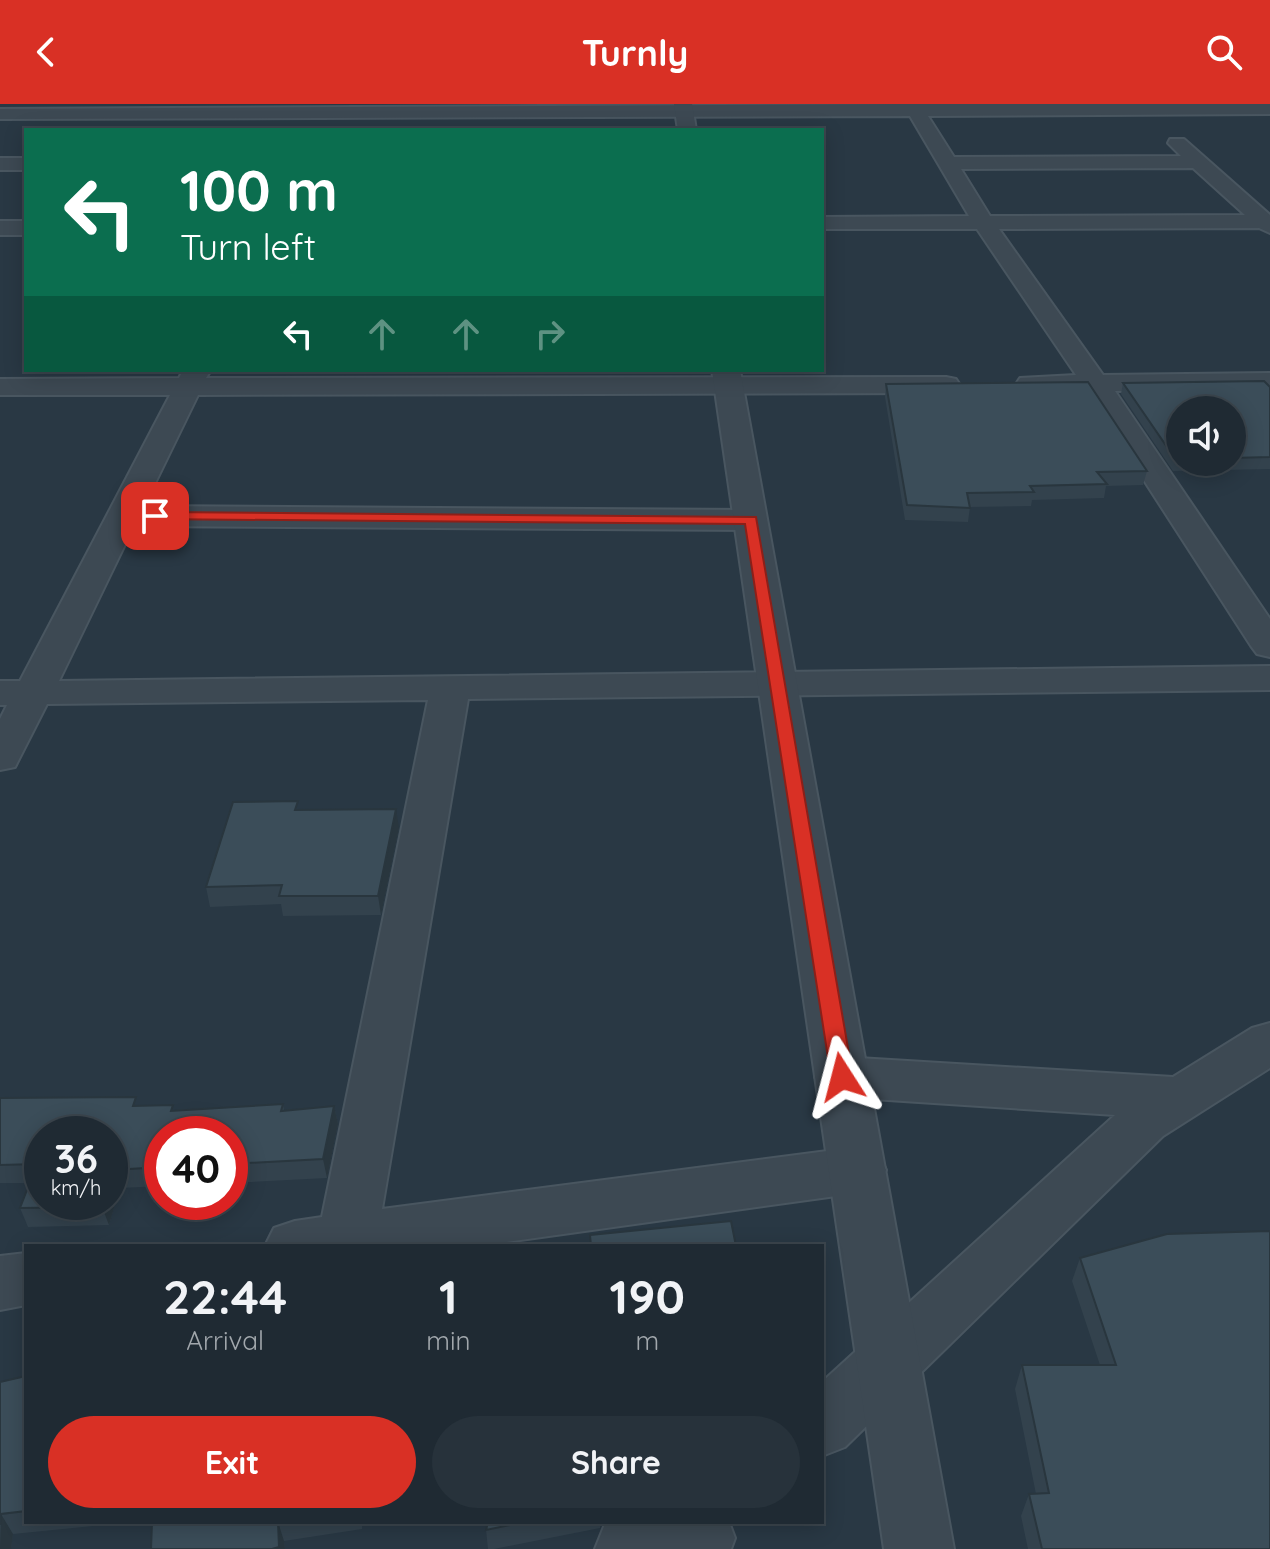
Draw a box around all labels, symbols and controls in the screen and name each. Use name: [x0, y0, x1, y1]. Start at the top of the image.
icon: back: [24, 30, 68, 74]
text: Turnly: [582, 30, 688, 75]
icon: search: [1202, 30, 1246, 74]
text: 100 m: [180, 155, 338, 225]
icon: left: [48, 160, 152, 264]
text: Turn left: [180, 224, 316, 269]
icon: left: [276, 312, 320, 356]
icon: ahead: [360, 312, 404, 356]
icon: ahead: [444, 312, 488, 356]
icon: right: [528, 312, 572, 356]
map controls: [1166, 396, 1246, 476]
button: sound: [1166, 396, 1246, 476]
pin: [121, 482, 189, 550]
icon: arrive: [133, 494, 177, 538]
position arrow: [800, 1035, 884, 1119]
speed limit sign: 40: [144, 1116, 248, 1220]
text: 36: [54, 1133, 98, 1183]
text: km/h: [51, 1175, 101, 1200]
text: 22:44: [163, 1266, 287, 1326]
text: 1: [439, 1266, 458, 1326]
text: 190: [610, 1266, 685, 1326]
text: Arrival: [186, 1324, 264, 1357]
text: min: [426, 1324, 471, 1357]
text: m: [635, 1324, 659, 1357]
button: Exit: [48, 1416, 416, 1508]
button: Share: [432, 1416, 800, 1508]

